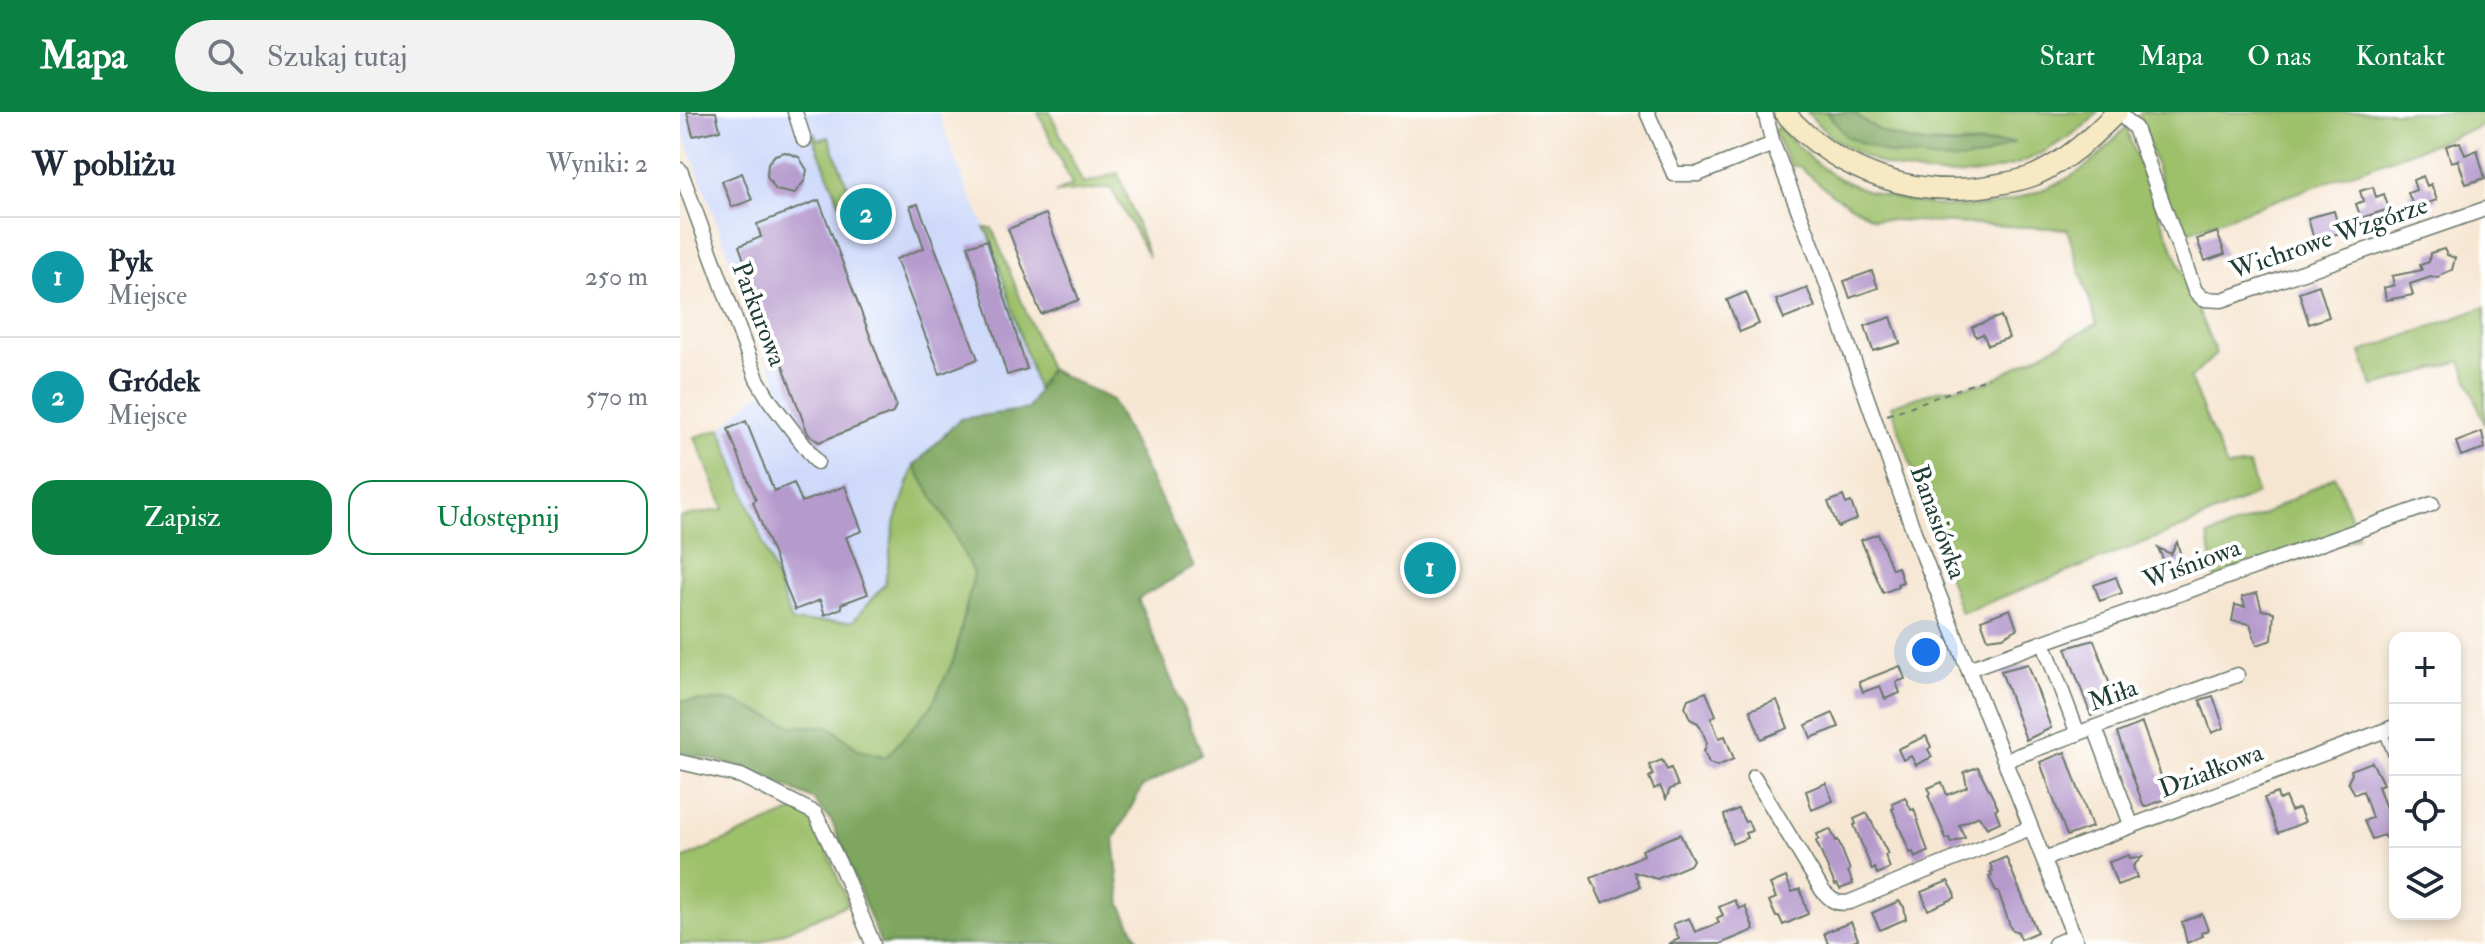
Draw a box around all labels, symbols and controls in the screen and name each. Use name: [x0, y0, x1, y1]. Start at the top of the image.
search box: [175, 20, 735, 92]
text: Mapa: [40, 32, 127, 80]
icon: search: [203, 34, 247, 78]
text: Szukaj tutaj: [267, 38, 408, 75]
text: Start: [2039, 39, 2095, 74]
text: Mapa: [2139, 39, 2203, 74]
text: O nas: [2247, 39, 2311, 74]
text: Kontakt: [2355, 39, 2445, 74]
text: W pobliżu: [32, 143, 176, 186]
text: Wyniki: 2: [546, 148, 648, 180]
pin: 2: [840, 184, 892, 244]
street label: Wichrowe Wzgórze: [2225, 189, 2432, 287]
text: Pyk: [108, 243, 153, 280]
street label: Parkurowa: [724, 257, 794, 371]
text: 1: [53, 261, 63, 293]
text: 250 m: [585, 261, 648, 293]
text: Miejsce: [108, 280, 187, 312]
text: Gródek: [108, 363, 200, 400]
text: 2: [51, 381, 65, 413]
text: 570 m: [586, 381, 648, 413]
text: Miejsce: [108, 400, 187, 432]
street label: Banasiówka: [1903, 461, 1973, 584]
button: Zapisz: [32, 480, 332, 555]
button: Udostępnij: [348, 480, 648, 555]
street label: Wiśniowa: [2138, 532, 2245, 597]
pin: 1: [1404, 538, 1456, 598]
your location: [1906, 632, 1946, 672]
map controls: [2389, 632, 2461, 920]
button: +: [2389, 632, 2461, 704]
street label: Miła: [2084, 671, 2142, 718]
button: −: [2389, 704, 2461, 776]
street label: Działkowa: [2154, 736, 2268, 805]
button: locate: [2389, 776, 2461, 848]
button: layers: [2389, 848, 2461, 920]

